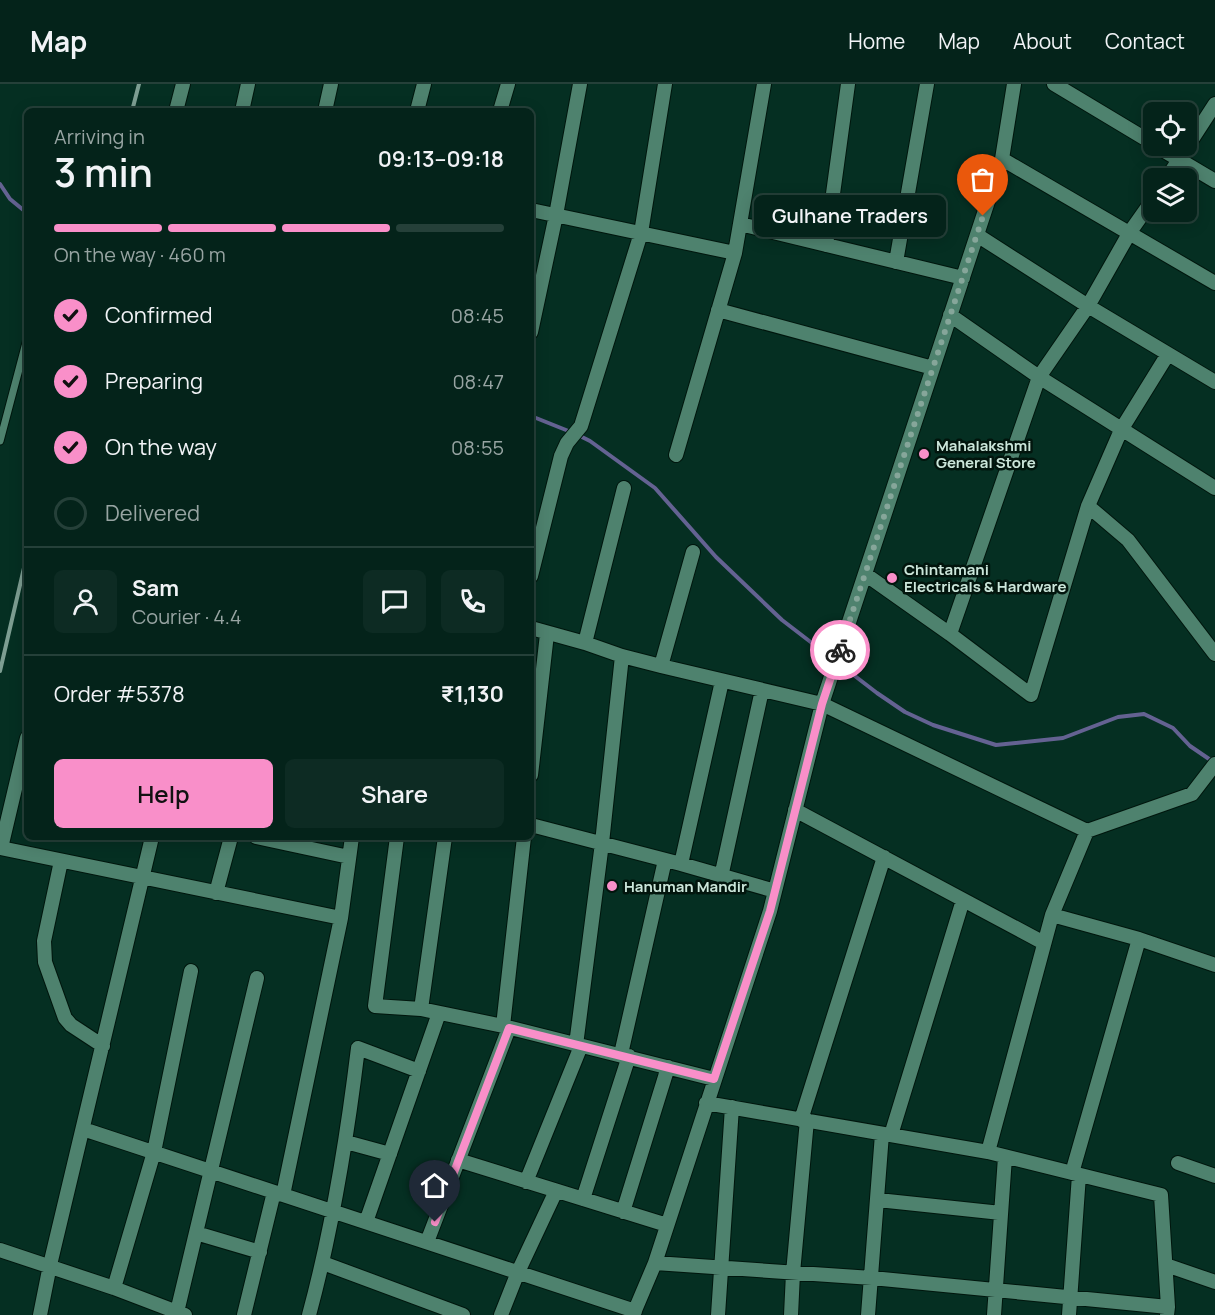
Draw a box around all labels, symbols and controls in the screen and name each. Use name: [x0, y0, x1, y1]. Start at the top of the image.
text: Map: [30, 22, 87, 60]
text: Home: [848, 27, 905, 55]
text: Map: [938, 27, 980, 55]
text: About: [1013, 27, 1072, 55]
text: Contact: [1105, 27, 1185, 55]
map controls: [1143, 102, 1197, 222]
button: locate: [1143, 102, 1197, 156]
text: Arriving in: [54, 123, 145, 150]
text: 09:13–09:18: [378, 144, 504, 174]
text: 3 min: [54, 145, 153, 199]
pin: [957, 154, 1008, 216]
icon: bag: [966, 163, 999, 196]
button: layers: [1143, 168, 1197, 222]
callout: Gulhane Traders: [755, 195, 947, 237]
text: Gulhane Traders: [772, 202, 928, 229]
text: On the way · 460 m: [54, 241, 226, 268]
icon: check: [54, 299, 87, 332]
text: Confirmed: [105, 300, 213, 330]
text: 08:45: [451, 302, 504, 329]
icon: check: [54, 365, 87, 398]
text: Preparing: [105, 366, 203, 396]
text: 08:47: [452, 368, 504, 395]
icon: check: [54, 431, 87, 464]
text: On the way: [105, 432, 217, 462]
text: 08:55: [451, 434, 504, 461]
place label: Mahalakshmi General Store: [936, 435, 1036, 473]
marker: Mahalakshmi General Store: [917, 447, 931, 461]
text: Delivered: [105, 498, 200, 528]
place label: Chintamani Electricals & Hardware: [904, 559, 1066, 597]
button: person: [54, 570, 117, 633]
button: chat: [363, 570, 426, 633]
button: phone: [441, 570, 504, 633]
marker: Chintamani Electricals & Hardware: [885, 571, 899, 585]
text: Sam: [132, 573, 179, 603]
text: Courier · 4.4: [132, 603, 242, 630]
courier: [810, 620, 870, 680]
icon: bike: [824, 634, 857, 667]
text: Order #5378: [54, 679, 185, 709]
text: ₹1,130: [441, 679, 504, 709]
button: Help: [54, 759, 273, 828]
button: Share: [285, 759, 504, 828]
place label: Hanuman Mandir: [624, 876, 747, 897]
marker: Hanuman Mandir: [605, 879, 619, 893]
pin: [409, 1160, 460, 1222]
icon: home: [418, 1169, 451, 1202]

